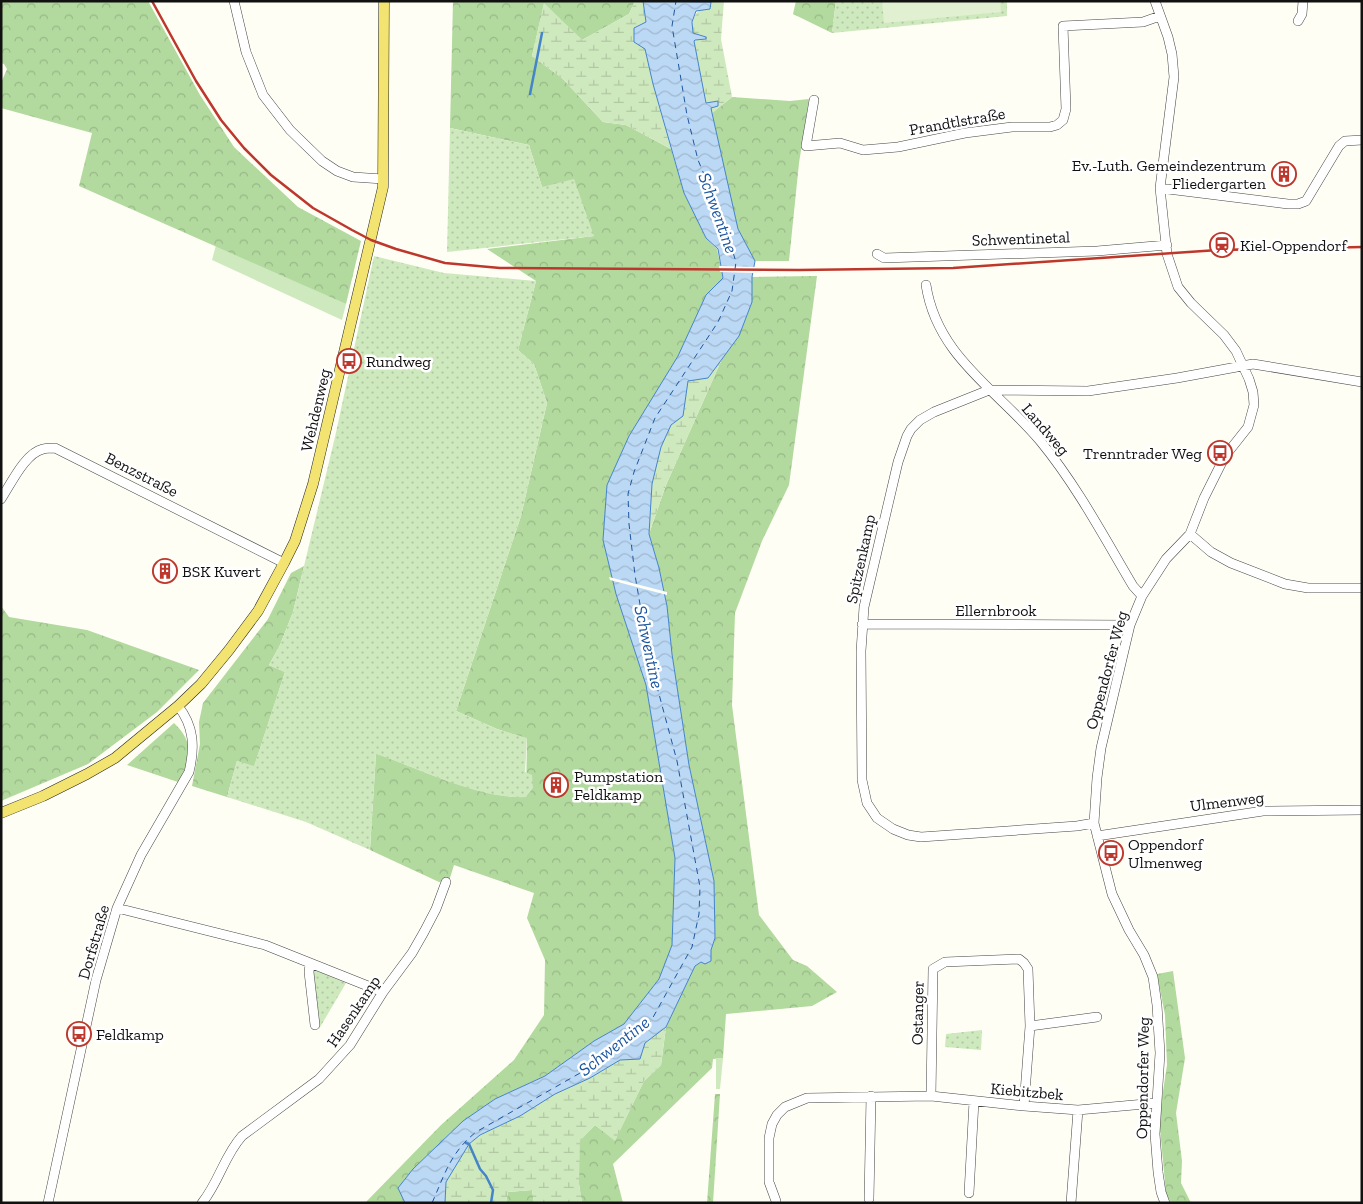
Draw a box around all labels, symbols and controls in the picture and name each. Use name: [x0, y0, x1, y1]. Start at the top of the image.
street label: Prandtlstraße: [908, 104, 1007, 139]
place label: Ev.-Luth. Gemeindezentrum Fliedergarten: [1072, 156, 1267, 193]
building icon: Ev.-Luth. Gemeindezentrum Fliedergarten: [1271, 161, 1297, 187]
water label: Schwentine: [693, 170, 743, 257]
street label: Schwentinetal: [972, 227, 1071, 250]
station icon: Kiel-Oppendorf: [1209, 232, 1235, 258]
place label: Kiel-Oppendorf: [1240, 236, 1349, 255]
bus stop icon: Rundweg: [336, 348, 362, 374]
place label: Rundweg: [366, 352, 431, 371]
street label: Wehdenweg: [297, 367, 334, 453]
street label: Landweg: [1018, 399, 1073, 459]
bus stop icon: Trenntrader Weg: [1207, 440, 1233, 466]
place label: Trenntrader Weg: [1083, 444, 1202, 463]
street label: Benzstraße: [102, 448, 181, 501]
street label: Spitzenkamp: [842, 513, 879, 605]
building icon: BSK Kuvert: [152, 558, 178, 584]
place label: BSK Kuvert: [182, 562, 261, 581]
street label: Ellernbrook: [955, 601, 1037, 620]
water label: Schwentine: [629, 603, 669, 691]
street label: Oppendorfer Weg: [1081, 608, 1132, 732]
place label: Pumpstation Feldkamp: [574, 767, 664, 804]
building icon: Pumpstation Feldkamp: [543, 772, 569, 798]
street label: Ulmenweg: [1189, 788, 1265, 815]
place label: Oppendorf Ulmenweg: [1128, 835, 1205, 872]
bus stop icon: Oppendorf Ulmenweg: [1098, 840, 1124, 866]
street label: Dorfstraße: [74, 903, 113, 982]
street label: Hasenkamp: [323, 972, 384, 1051]
street label: Ostanger: [907, 980, 928, 1045]
water label: Schwentine: [574, 1011, 654, 1081]
street label: Oppendorfer Weg: [1132, 1017, 1153, 1139]
bus stop icon: Feldkamp: [66, 1021, 92, 1047]
place label: Feldkamp: [96, 1025, 164, 1044]
street label: Kiebitzbek: [990, 1079, 1065, 1104]

